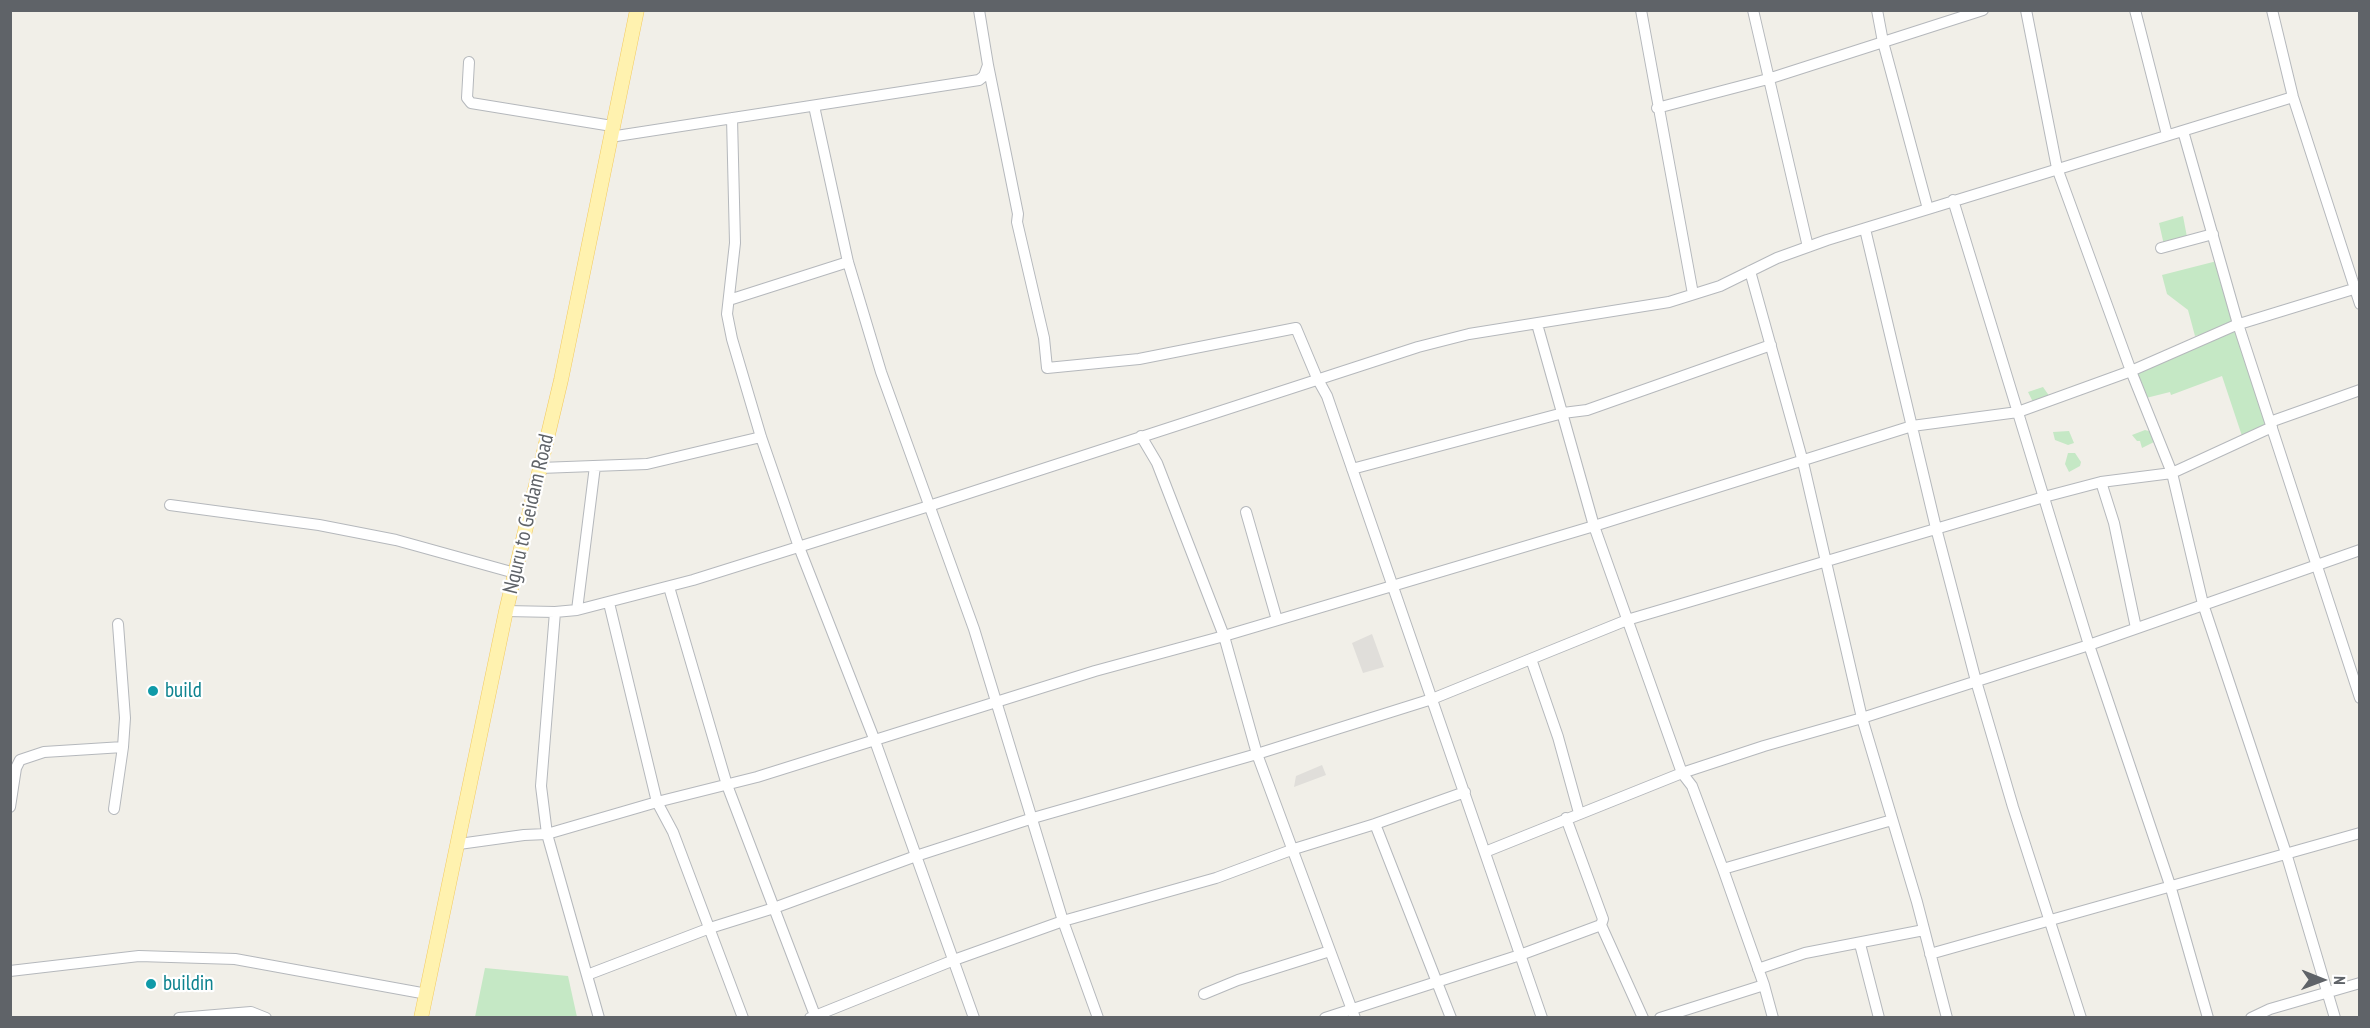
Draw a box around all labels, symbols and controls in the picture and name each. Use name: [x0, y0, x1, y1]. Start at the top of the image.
street label: Nguru to Geidam Road: [498, 432, 560, 596]
place label: build: [165, 678, 202, 704]
marker: build: [146, 684, 160, 698]
north arrow: [2292, 950, 2352, 1010]
place label: buildin: [163, 971, 214, 997]
text: N: [2330, 976, 2350, 985]
marker: buildin: [144, 977, 158, 991]

